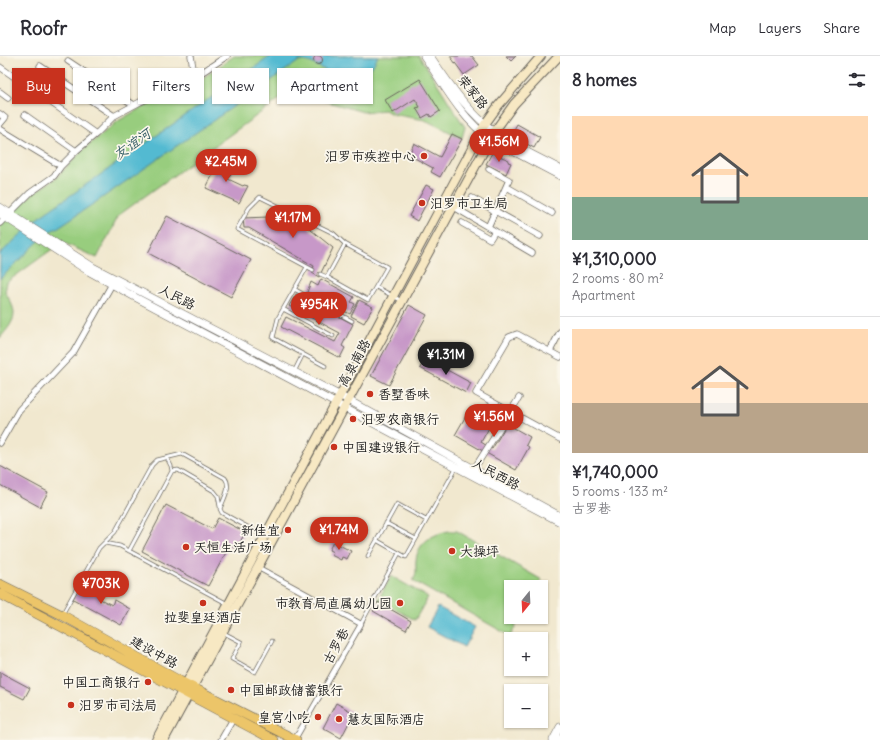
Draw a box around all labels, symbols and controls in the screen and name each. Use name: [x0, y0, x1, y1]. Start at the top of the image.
text: Roofr: [20, 16, 67, 40]
text: Map: [709, 19, 736, 37]
text: Layers: [758, 19, 801, 37]
text: Share: [823, 19, 860, 37]
chip: Buy: [12, 68, 65, 104]
chip: Rent: [73, 68, 130, 104]
chip: Filters: [138, 68, 204, 104]
chip: New: [212, 68, 269, 104]
chip: Apartment: [277, 68, 373, 104]
text: 8 homes: [572, 69, 637, 91]
icon: filters: [846, 69, 868, 91]
street label: 荣家路: [454, 71, 492, 113]
water label: 友谊河: [110, 123, 156, 163]
pin: ¥1.56M: [466, 129, 532, 163]
text: ¥1.56M: [479, 133, 520, 150]
icon: home: [684, 142, 756, 214]
place label: 汨罗市疾控中心: [325, 148, 416, 165]
pin: ¥2.45M: [193, 149, 259, 183]
marker: 汨罗市疾控中心: [419, 151, 429, 161]
text: ¥2.45M: [205, 153, 247, 170]
place label: 汨罗市卫生局: [430, 195, 508, 212]
marker: 汨罗市卫生局: [417, 198, 427, 208]
pin: ¥1.17M: [260, 205, 326, 239]
text: ¥1.17M: [274, 209, 312, 226]
text: ¥1,310,000: [572, 248, 657, 270]
text: 2 rooms · 80 m²: [572, 270, 664, 287]
street label: 人民路: [156, 281, 198, 313]
text: Apartment: [572, 287, 635, 304]
pin: ¥954K: [291, 292, 347, 326]
text: ¥954K: [300, 296, 338, 313]
street label: 高泉南路: [334, 336, 374, 390]
pin: ¥1.31M: [413, 342, 479, 376]
text: ¥1.31M: [427, 346, 465, 363]
icon: home: [684, 355, 756, 427]
place label: 香墅香味: [378, 386, 430, 403]
marker: 香墅香味: [365, 389, 375, 399]
pin: ¥1.56M: [461, 404, 527, 438]
text: ¥1.56M: [474, 408, 515, 425]
place label: 汨罗农商银行: [361, 411, 439, 428]
marker: 汨罗农商银行: [348, 414, 358, 424]
place label: 中国建设银行: [342, 439, 420, 456]
marker: 中国建设银行: [329, 442, 339, 452]
street label: 人民西路: [469, 454, 523, 494]
text: ¥1,740,000: [572, 461, 658, 483]
text: 5 rooms · 133 m²: [572, 483, 668, 500]
text: 古罗巷: [572, 500, 611, 517]
pin: ¥1.74M: [306, 517, 372, 551]
text: ¥1.74M: [319, 521, 359, 538]
place label: 新佳宜: [241, 522, 280, 539]
marker: 新佳宜: [283, 525, 293, 535]
place label: 天恒生活广场: [194, 539, 272, 556]
marker: 天恒生活广场: [181, 542, 191, 552]
place label: 大操坪: [460, 543, 499, 560]
marker: 大操坪: [447, 546, 457, 556]
pin: ¥703K: [73, 571, 129, 605]
text: ¥703K: [82, 575, 120, 592]
north arrow: [504, 580, 548, 624]
map controls: [504, 580, 548, 728]
place label: 市教育局直属幼儿园: [275, 595, 392, 612]
marker: 拉斐皇廷酒店: [198, 598, 208, 608]
marker: 市教育局直属幼儿园: [395, 598, 405, 608]
place label: 拉斐皇廷酒店: [164, 609, 242, 626]
street label: 古罗巷: [319, 625, 353, 667]
street label: 建设中路: [127, 632, 181, 672]
button: +: [504, 632, 548, 676]
place label: 中国工商银行: [62, 674, 140, 691]
marker: 中国工商银行: [143, 677, 153, 687]
place label: 中国邮政储蓄银行: [239, 682, 343, 699]
button: −: [504, 684, 548, 728]
marker: 中国邮政储蓄银行: [226, 685, 236, 695]
place label: 汨罗市司法局: [79, 697, 157, 714]
marker: 汨罗市司法局: [66, 700, 76, 710]
place label: 皇宫小吃: [258, 709, 310, 726]
place label: 慧友国际酒店: [347, 711, 425, 728]
marker: 皇宫小吃: [313, 712, 323, 722]
marker: 慧友国际酒店: [334, 714, 344, 724]

